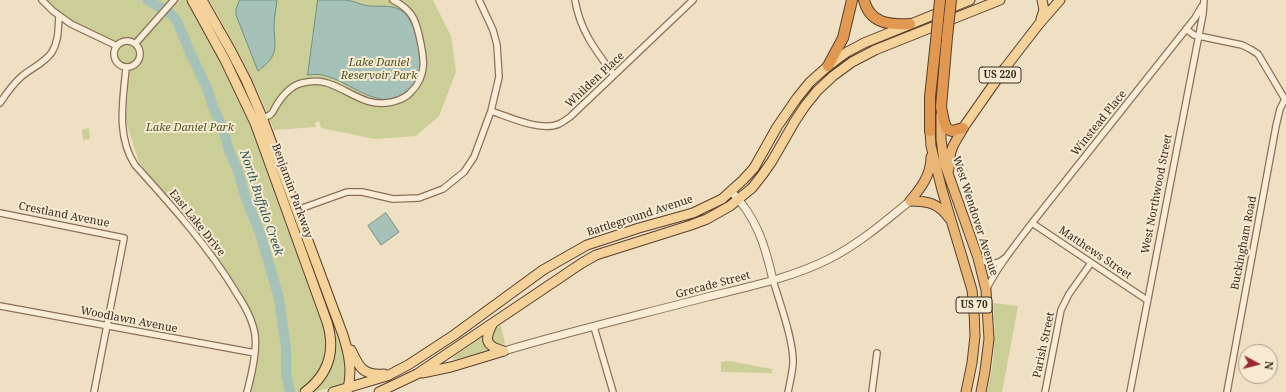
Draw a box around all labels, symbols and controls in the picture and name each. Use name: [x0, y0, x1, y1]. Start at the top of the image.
street label: Whilden Place: [563, 49, 627, 111]
park label: Lake Daniel Reservoir Park: [341, 56, 417, 82]
road number: US 220: [979, 67, 1021, 83]
street label: Winstead Place: [1069, 88, 1129, 158]
park label: Lake Daniel Park: [146, 121, 234, 135]
street label: West Northwood Street: [1139, 133, 1175, 255]
street label: Benjamin Parkway: [269, 142, 315, 240]
water label: North Buffalo Creek: [236, 148, 286, 258]
street label: West Wendover Avenue: [949, 155, 1001, 277]
street label: East Lake Drive: [166, 187, 228, 259]
street label: Battleground Avenue: [585, 193, 695, 239]
street label: Buckingham Road: [1228, 195, 1260, 291]
street label: Crestland Avenue: [17, 200, 111, 230]
street label: Matthews Street: [1056, 224, 1134, 282]
street label: Grecade Street: [674, 269, 752, 301]
road number: US 70: [956, 297, 992, 313]
street label: Woodlawn Avenue: [79, 304, 179, 336]
street label: Parish Street: [1031, 311, 1057, 379]
north arrow: [1238, 344, 1278, 384]
text: N: [1261, 360, 1277, 371]

